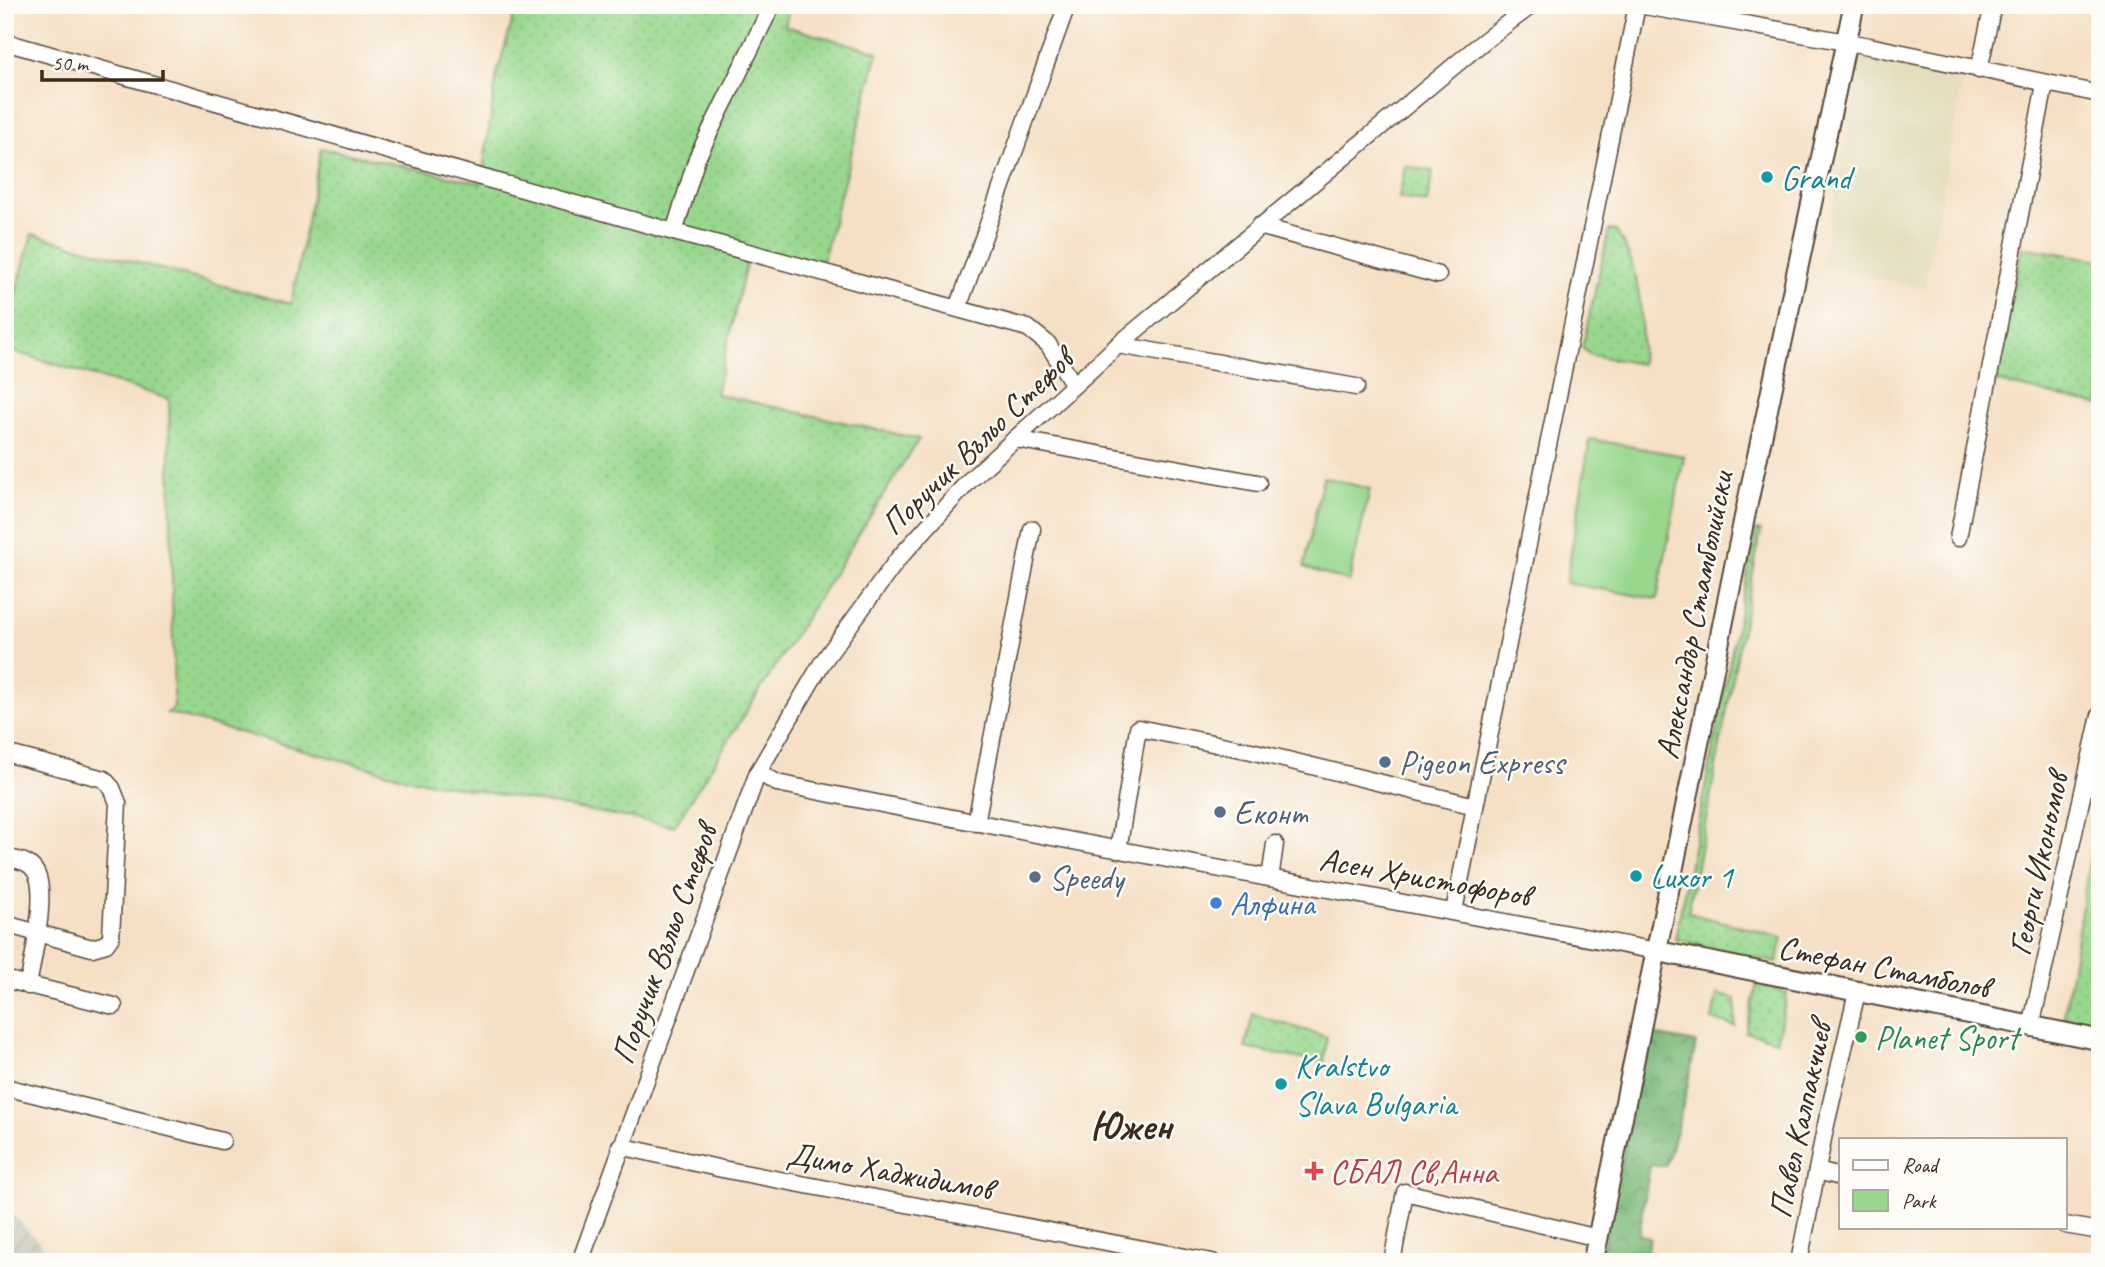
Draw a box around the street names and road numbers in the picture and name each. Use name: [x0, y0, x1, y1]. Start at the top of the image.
street label: Поручик Въльо Стефов: [872, 336, 1085, 544]
street label: Александър Стамболийски: [1646, 466, 1743, 762]
street label: Георги Икономов: [1998, 764, 2079, 959]
street label: Поручик Въльо Стефов: [601, 814, 728, 1069]
street label: Асен Христофоров: [1316, 838, 1539, 917]
street label: Стефан Стамболов: [1775, 926, 1998, 1009]
street label: Павел Калпакчиев: [1759, 1011, 1843, 1222]
street label: Димо Хаджидимов: [784, 1132, 1002, 1211]

